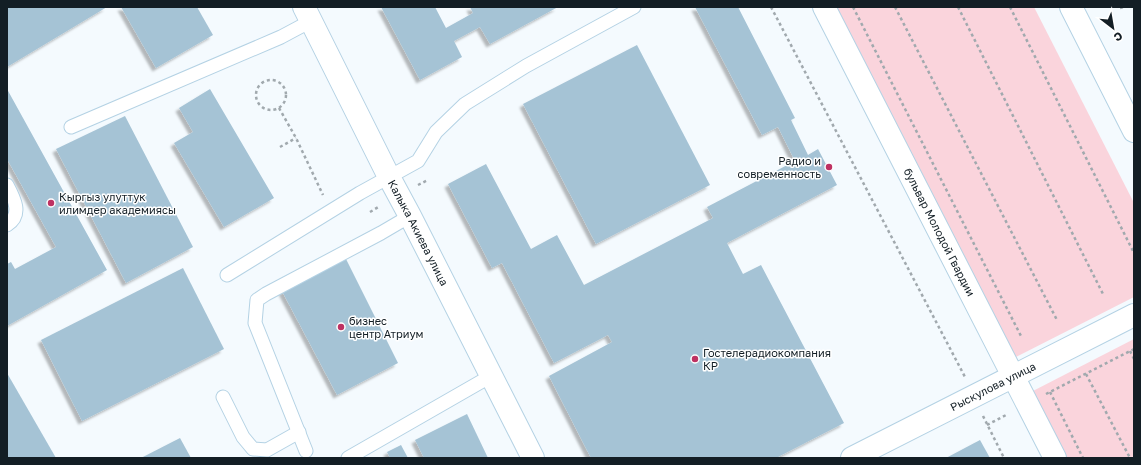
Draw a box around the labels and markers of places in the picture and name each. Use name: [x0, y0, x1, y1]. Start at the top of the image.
place label: Радио и современность: [738, 154, 821, 180]
marker: Радио и современность: [824, 162, 834, 172]
place label: Кыргыз улуттук илимдер академиясы: [59, 190, 176, 216]
marker: Кыргыз улуттук илимдер академиясы: [46, 198, 56, 208]
place label: бизнес центр Атриум: [349, 314, 424, 340]
marker: бизнес центр Атриум: [336, 322, 346, 332]
place label: Гостелерадиокомпания КР: [703, 346, 831, 372]
marker: Гостелерадиокомпания КР: [690, 354, 700, 364]

